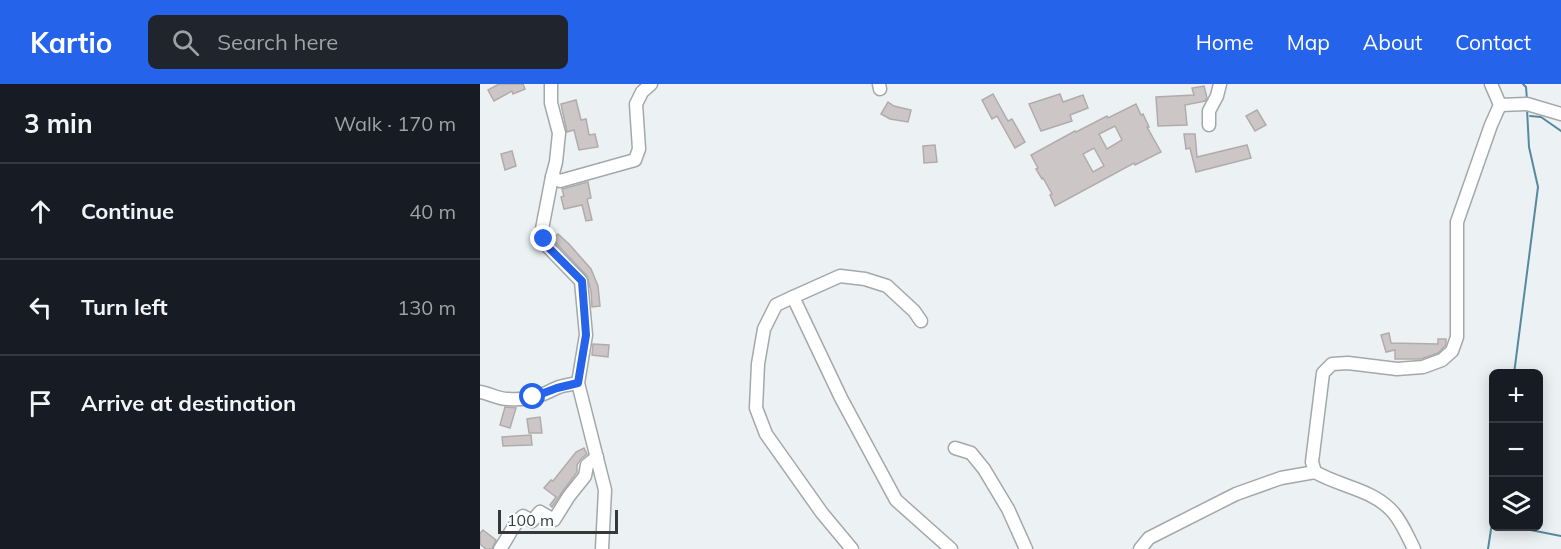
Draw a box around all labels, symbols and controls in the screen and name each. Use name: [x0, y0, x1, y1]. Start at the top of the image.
search box: [148, 15, 568, 69]
text: Kartio: [30, 25, 112, 60]
icon: search: [169, 26, 202, 59]
text: Search here: [217, 28, 338, 56]
text: Home: [1196, 29, 1254, 55]
text: Map: [1287, 29, 1330, 55]
text: About: [1363, 29, 1422, 55]
text: Contact: [1455, 29, 1531, 55]
text: 3 min: [24, 107, 93, 140]
text: Walk · 170 m: [334, 111, 456, 136]
icon: ahead: [24, 195, 57, 228]
text: Continue: [81, 197, 174, 225]
text: 40 m: [409, 199, 456, 224]
route end: [530, 225, 556, 251]
icon: left: [24, 291, 57, 324]
text: Turn left: [81, 293, 168, 321]
text: 130 m: [397, 295, 456, 320]
map controls: [1489, 369, 1543, 531]
button: +: [1489, 369, 1543, 423]
route start: [519, 383, 545, 409]
icon: arrive: [24, 387, 57, 420]
text: Arrive at destination: [81, 389, 296, 417]
button: −: [1489, 423, 1543, 477]
button: layers: [1489, 477, 1543, 531]
scale bar: [498, 507, 618, 534]
text: 100 m: [507, 510, 554, 530]

